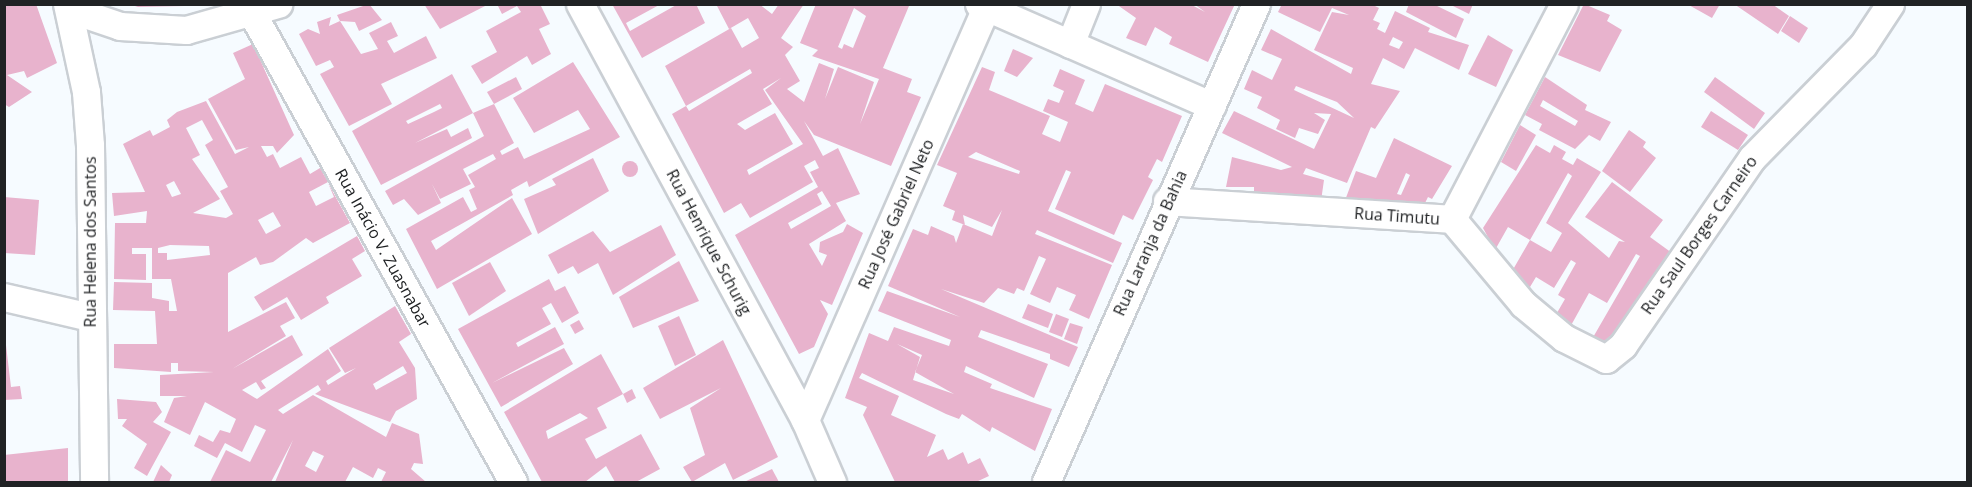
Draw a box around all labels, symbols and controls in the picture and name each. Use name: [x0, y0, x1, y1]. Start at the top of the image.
street label: Rua José Gabriel Neto: [854, 136, 938, 292]
street label: Rua Saul Borges Carneiro: [1637, 152, 1761, 318]
street label: Rua Helena dos Santos: [80, 156, 100, 328]
street label: Rua Inácio V. Zuasnabar: [331, 165, 435, 331]
street label: Rua Henrique Schurig: [663, 166, 755, 318]
street label: Rua Laranja da Bahia: [1109, 167, 1191, 319]
street label: Rua Timutu: [1354, 203, 1440, 229]

